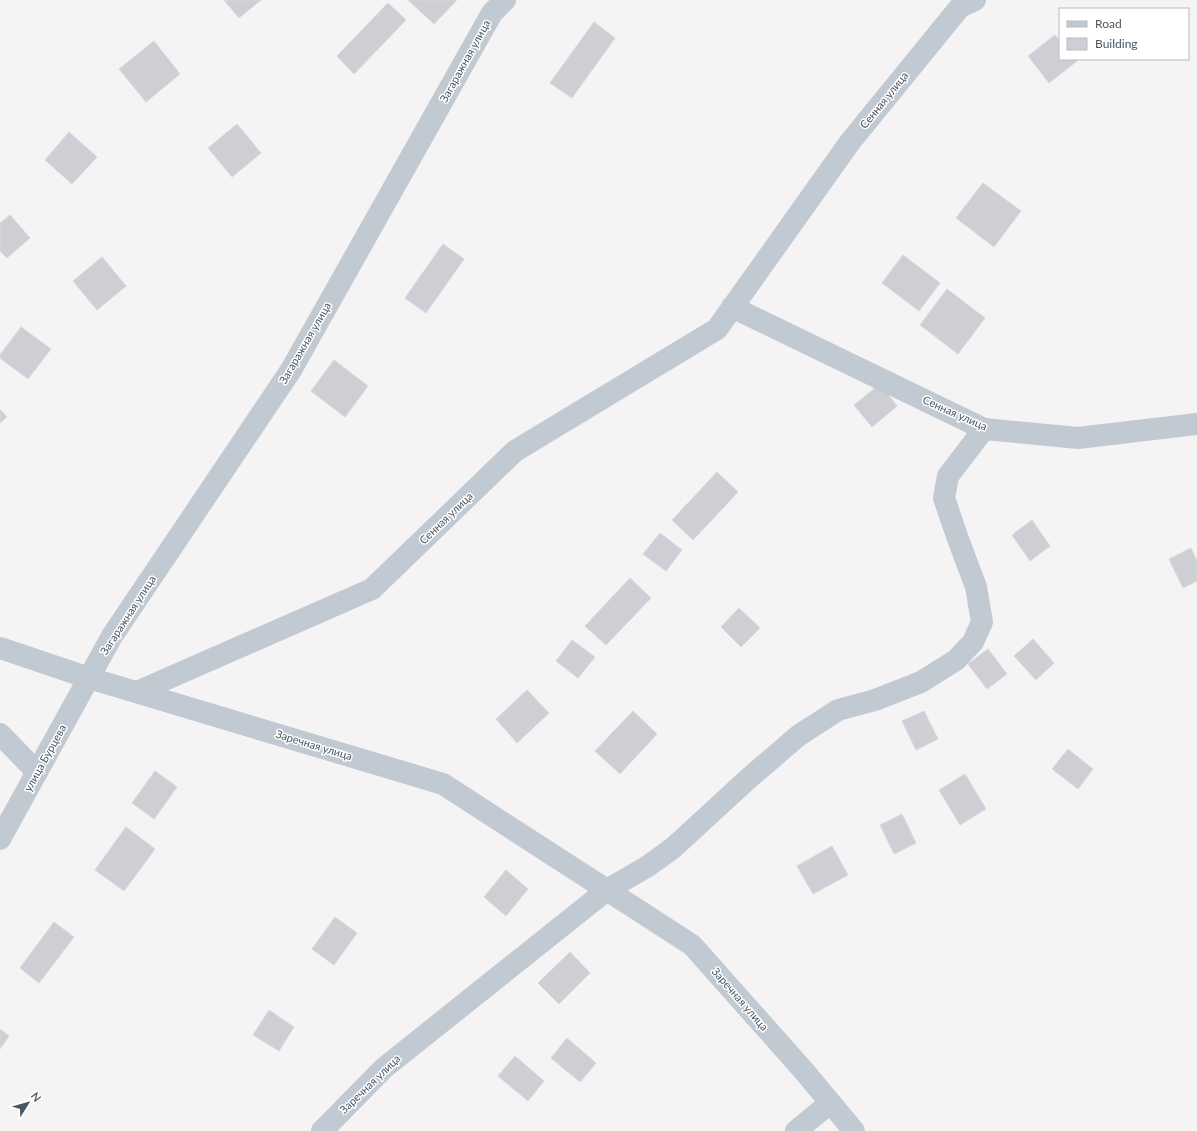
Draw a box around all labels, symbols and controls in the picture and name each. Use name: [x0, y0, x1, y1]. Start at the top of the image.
legend: [1059, 8, 1189, 60]
text: Road: [1095, 16, 1122, 31]
street label: Загаражная улица: [437, 17, 493, 104]
text: Building: [1095, 36, 1138, 51]
street label: Сенная улица: [857, 69, 910, 131]
street label: Загаражная улица: [276, 300, 333, 386]
street label: Сенная улица: [921, 393, 989, 433]
street label: Сенная улица: [416, 489, 475, 546]
street label: Загаражная улица: [97, 573, 158, 657]
street label: улица Бурцева: [21, 722, 68, 794]
street label: Заречная улица: [274, 727, 354, 762]
street label: Заречная улица: [709, 964, 771, 1033]
street label: Заречная улица: [337, 1051, 403, 1116]
north arrow: [8, 1083, 48, 1123]
text: N: [29, 1089, 44, 1104]

